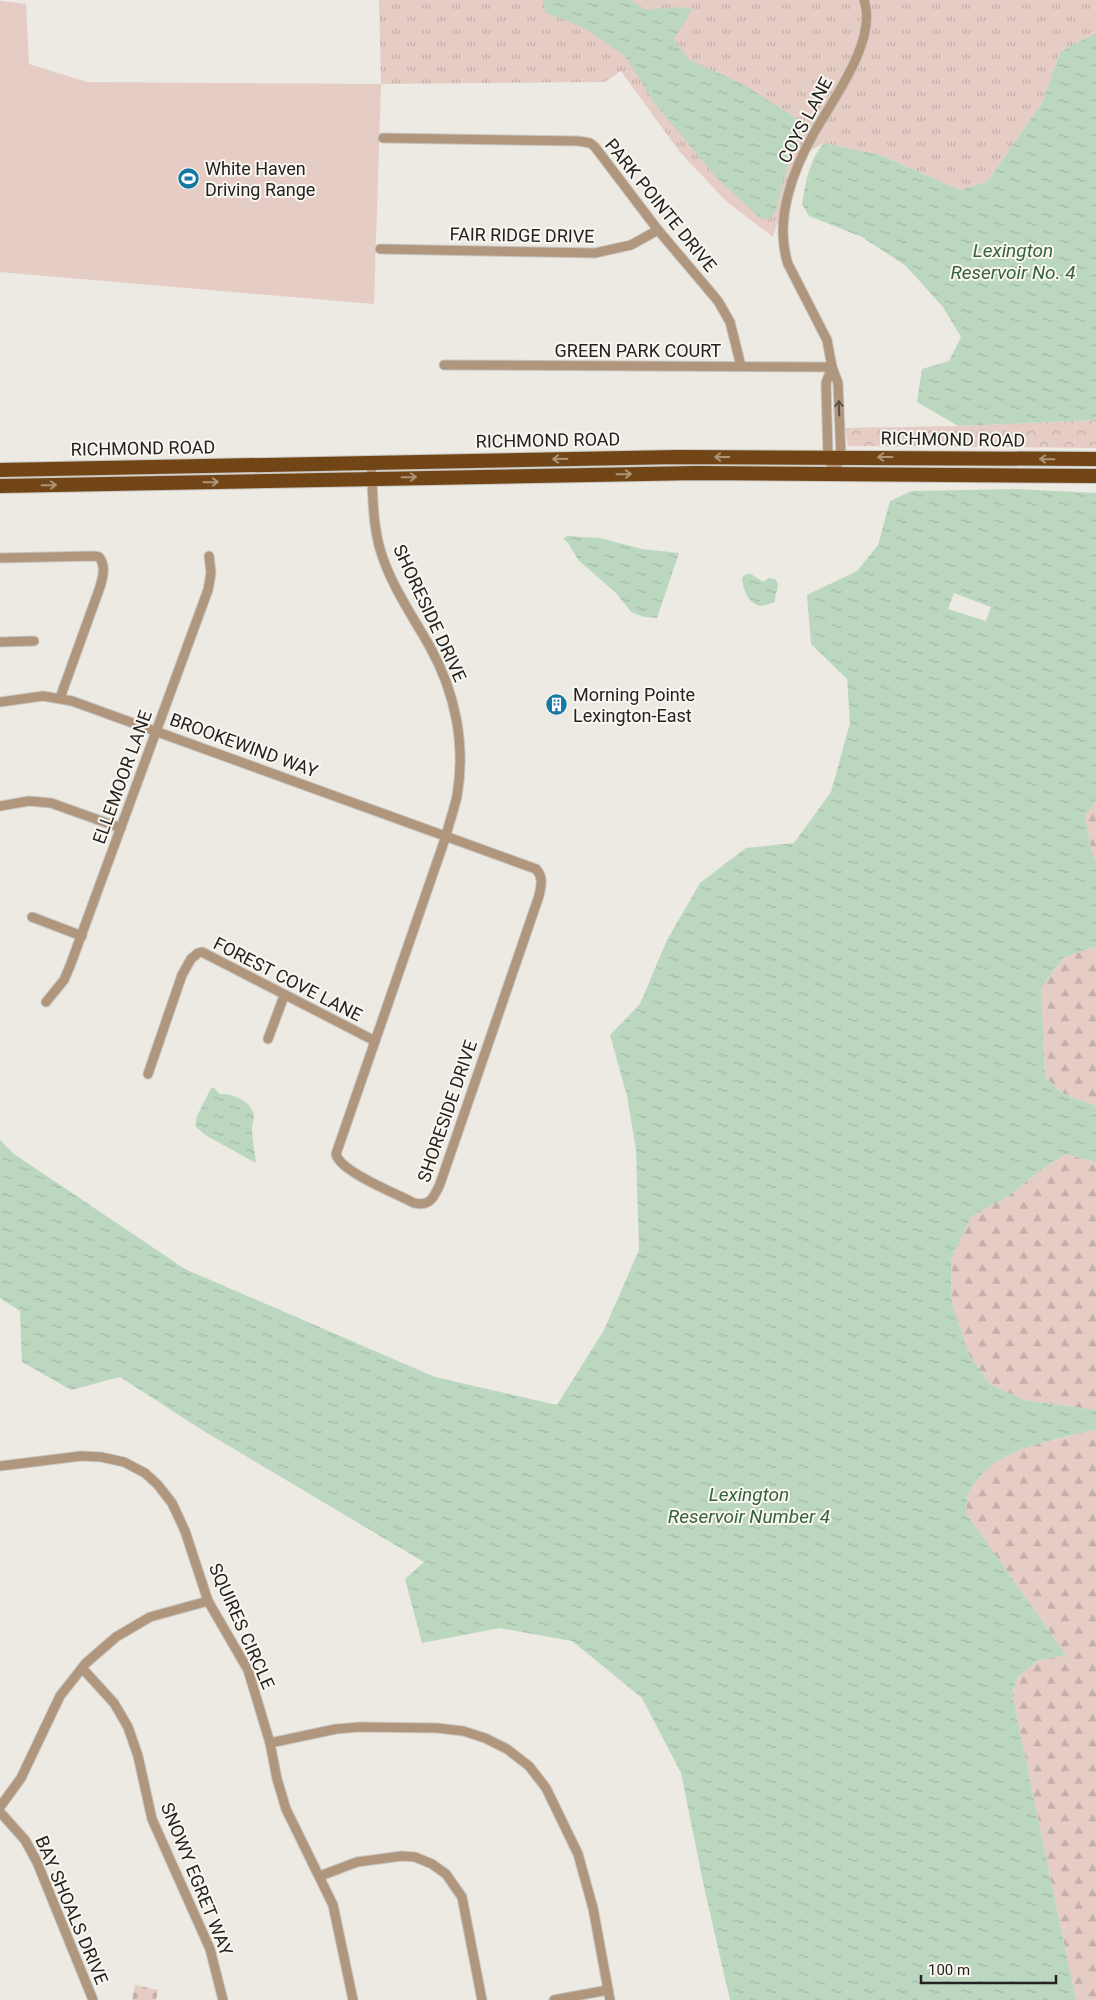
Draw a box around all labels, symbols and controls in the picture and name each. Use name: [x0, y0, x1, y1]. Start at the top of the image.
street label: COYS LANE: [774, 73, 836, 167]
street label: PARK POINTE DRIVE: [601, 134, 721, 276]
place label: White Haven Driving Range: [205, 158, 315, 200]
sports icon: White Haven Driving Range: [177, 166, 201, 190]
street label: FAIR RIDGE DRIVE: [449, 223, 595, 247]
water label: Lexington Reservoir No. 4: [950, 239, 1076, 284]
street label: GREEN PARK COURT: [555, 340, 722, 361]
one-way arrow: [834, 400, 843, 416]
street label: RICHMOND ROAD: [881, 427, 1025, 451]
street label: RICHMOND ROAD: [476, 428, 620, 452]
street label: RICHMOND ROAD: [71, 436, 215, 460]
one-way arrow: [715, 452, 731, 462]
one-way arrow: [877, 452, 894, 462]
one-way arrow: [552, 454, 568, 464]
one-way arrow: [1040, 454, 1056, 464]
one-way arrow: [615, 469, 631, 479]
one-way arrow: [400, 473, 416, 482]
one-way arrow: [202, 477, 219, 487]
one-way arrow: [40, 480, 56, 490]
street label: SHORESIDE DRIVE: [389, 541, 471, 685]
place label: Morning Pointe Lexington-East: [573, 684, 695, 726]
building icon: Morning Pointe Lexington-East: [545, 692, 569, 716]
street label: ELLEMOOR LANE: [88, 707, 156, 847]
street label: BROOKEWIND WAY: [167, 708, 321, 782]
street label: FOREST COVE LANE: [210, 932, 366, 1026]
street label: SHORESIDE DRIVE: [413, 1037, 481, 1185]
water label: Lexington Reservoir Number 4: [668, 1483, 830, 1528]
street label: SQUIRES CIRCLE: [205, 1560, 279, 1692]
street label: SNOWY EGRET WAY: [157, 1799, 237, 1959]
street label: BAY SHOALS DRIVE: [31, 1833, 113, 1987]
scale bar: [921, 1952, 1056, 1984]
text: 100 m: [928, 1961, 970, 1979]

